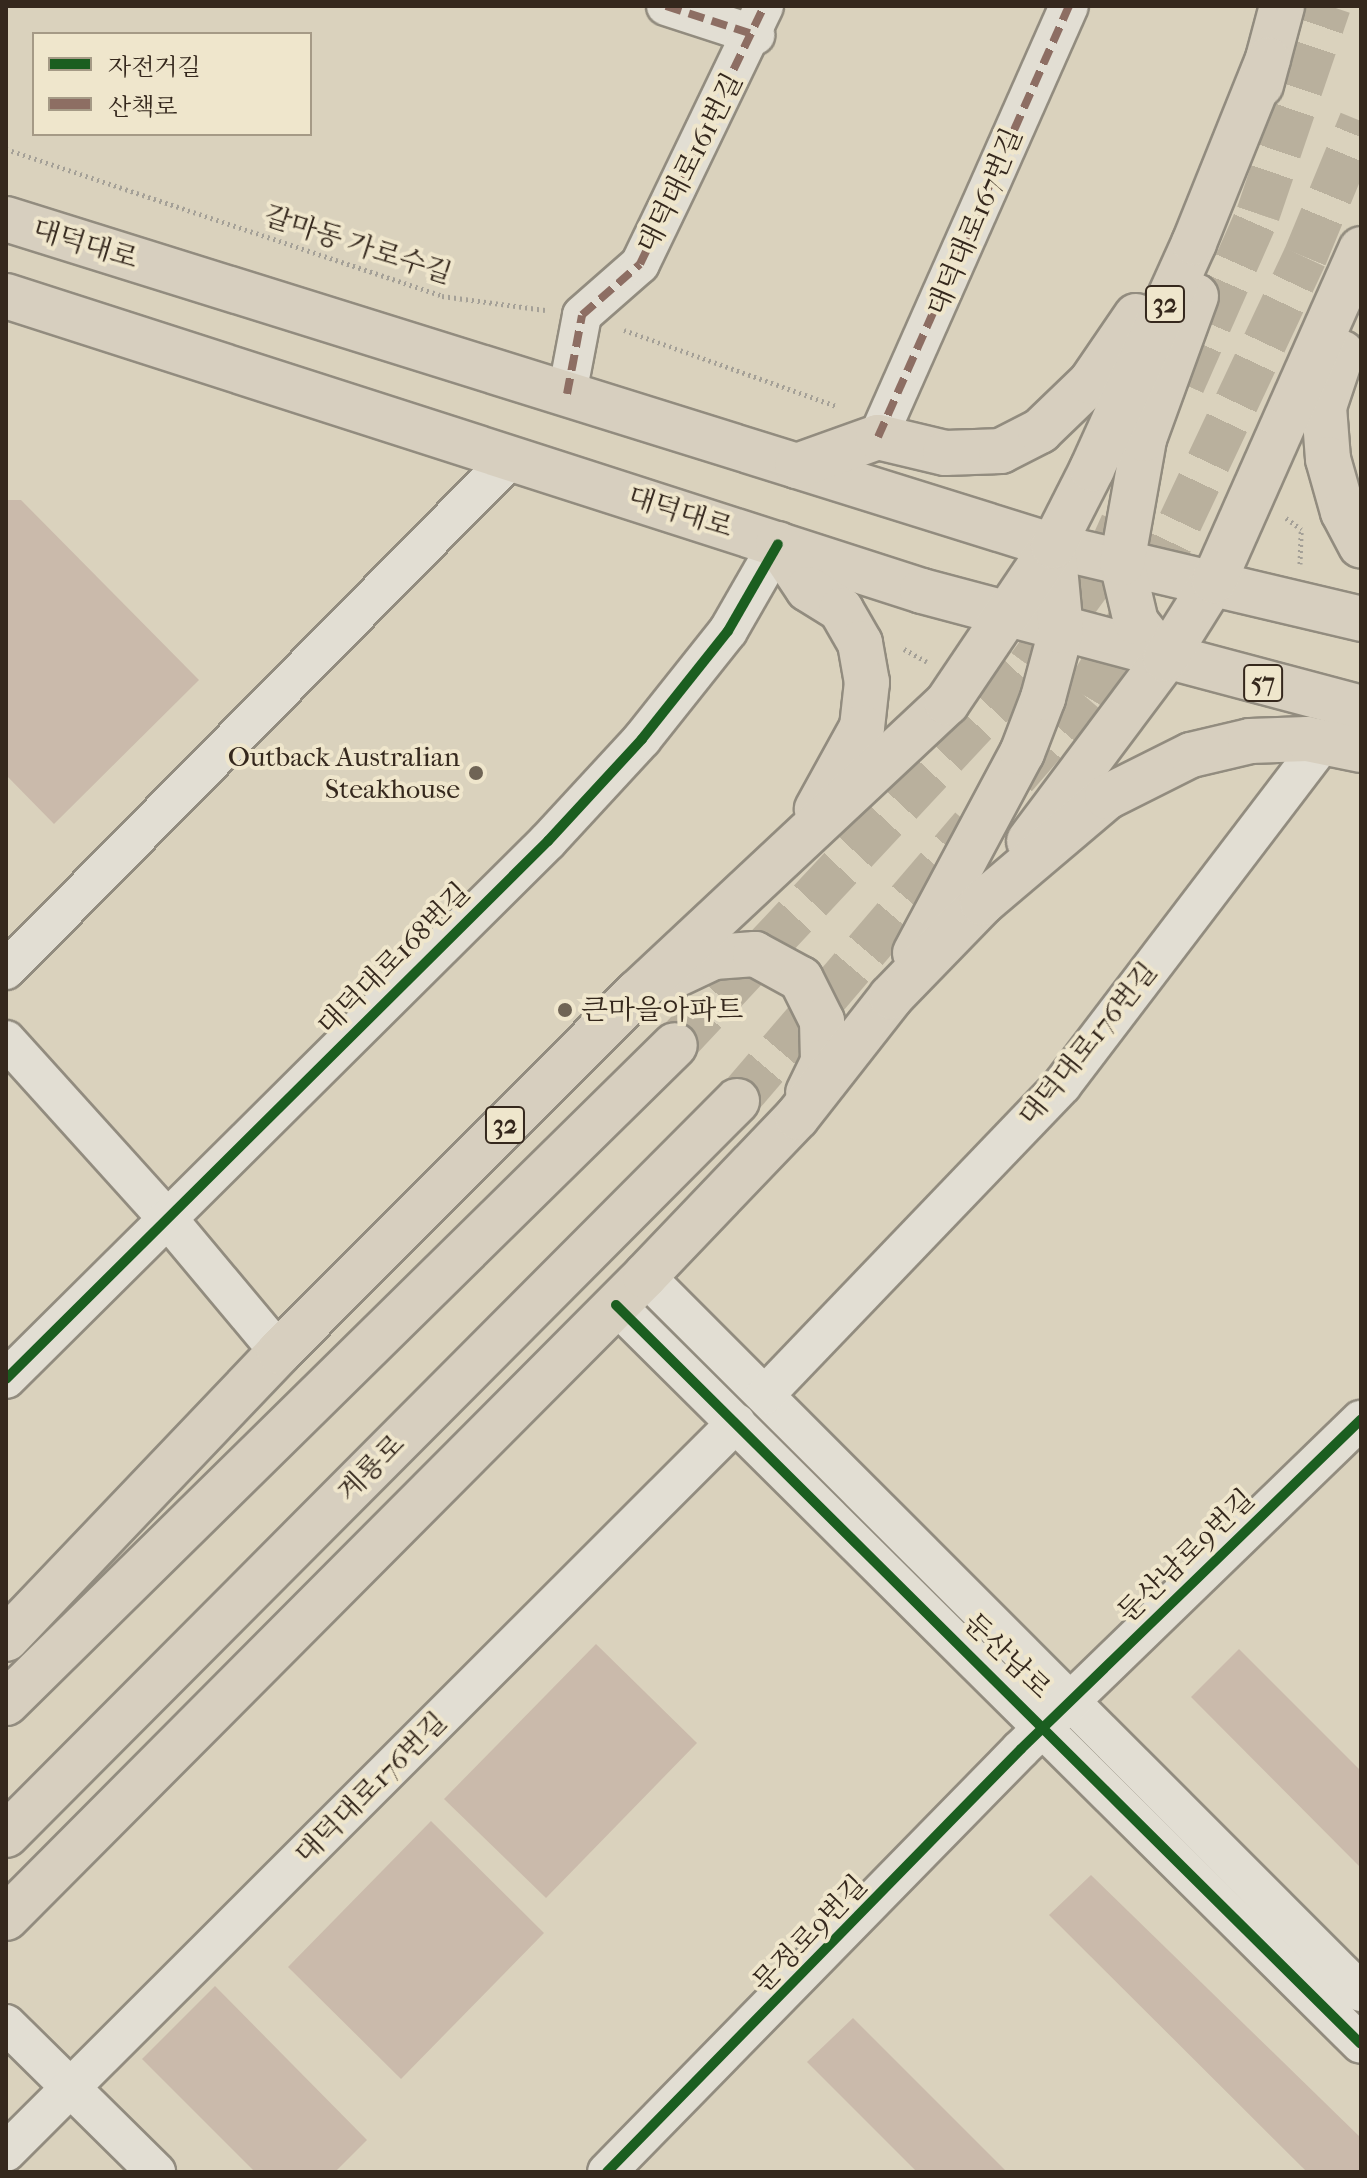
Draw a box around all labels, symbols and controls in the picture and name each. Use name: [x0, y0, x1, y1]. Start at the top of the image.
legend: [32, 32, 312, 136]
text: 자전거길: [108, 53, 201, 81]
street label: 대덕대로161번길: [630, 68, 750, 258]
text: 산책로: [108, 93, 178, 121]
street label: 대덕대로167번길: [920, 123, 1030, 321]
street label: 갈마동 가로수길: [260, 199, 456, 291]
street label: 대덕대로: [28, 212, 142, 276]
road number: 32: [1143, 282, 1187, 326]
street label: 대덕대로: [623, 479, 737, 545]
road number: 57: [1243, 661, 1283, 705]
place label: Outback Australian Steakhouse: [228, 740, 460, 806]
marker: Outback Australian Steakhouse: [467, 764, 485, 782]
street label: 대덕대로168번길: [311, 876, 477, 1042]
street label: 대덕대로176번길: [1012, 955, 1164, 1133]
place label: 큰마을아파트: [581, 993, 743, 1027]
marker: 큰마을아파트: [556, 1001, 574, 1019]
road number: 32: [483, 1103, 527, 1147]
street label: 계룡로: [330, 1427, 412, 1509]
street label: 둔산남로9번길: [1111, 1482, 1261, 1630]
street label: 둔산남로: [956, 1606, 1058, 1706]
street label: 대덕대로176번길: [288, 1705, 454, 1871]
street label: 문정로9번길: [746, 1868, 874, 2000]

